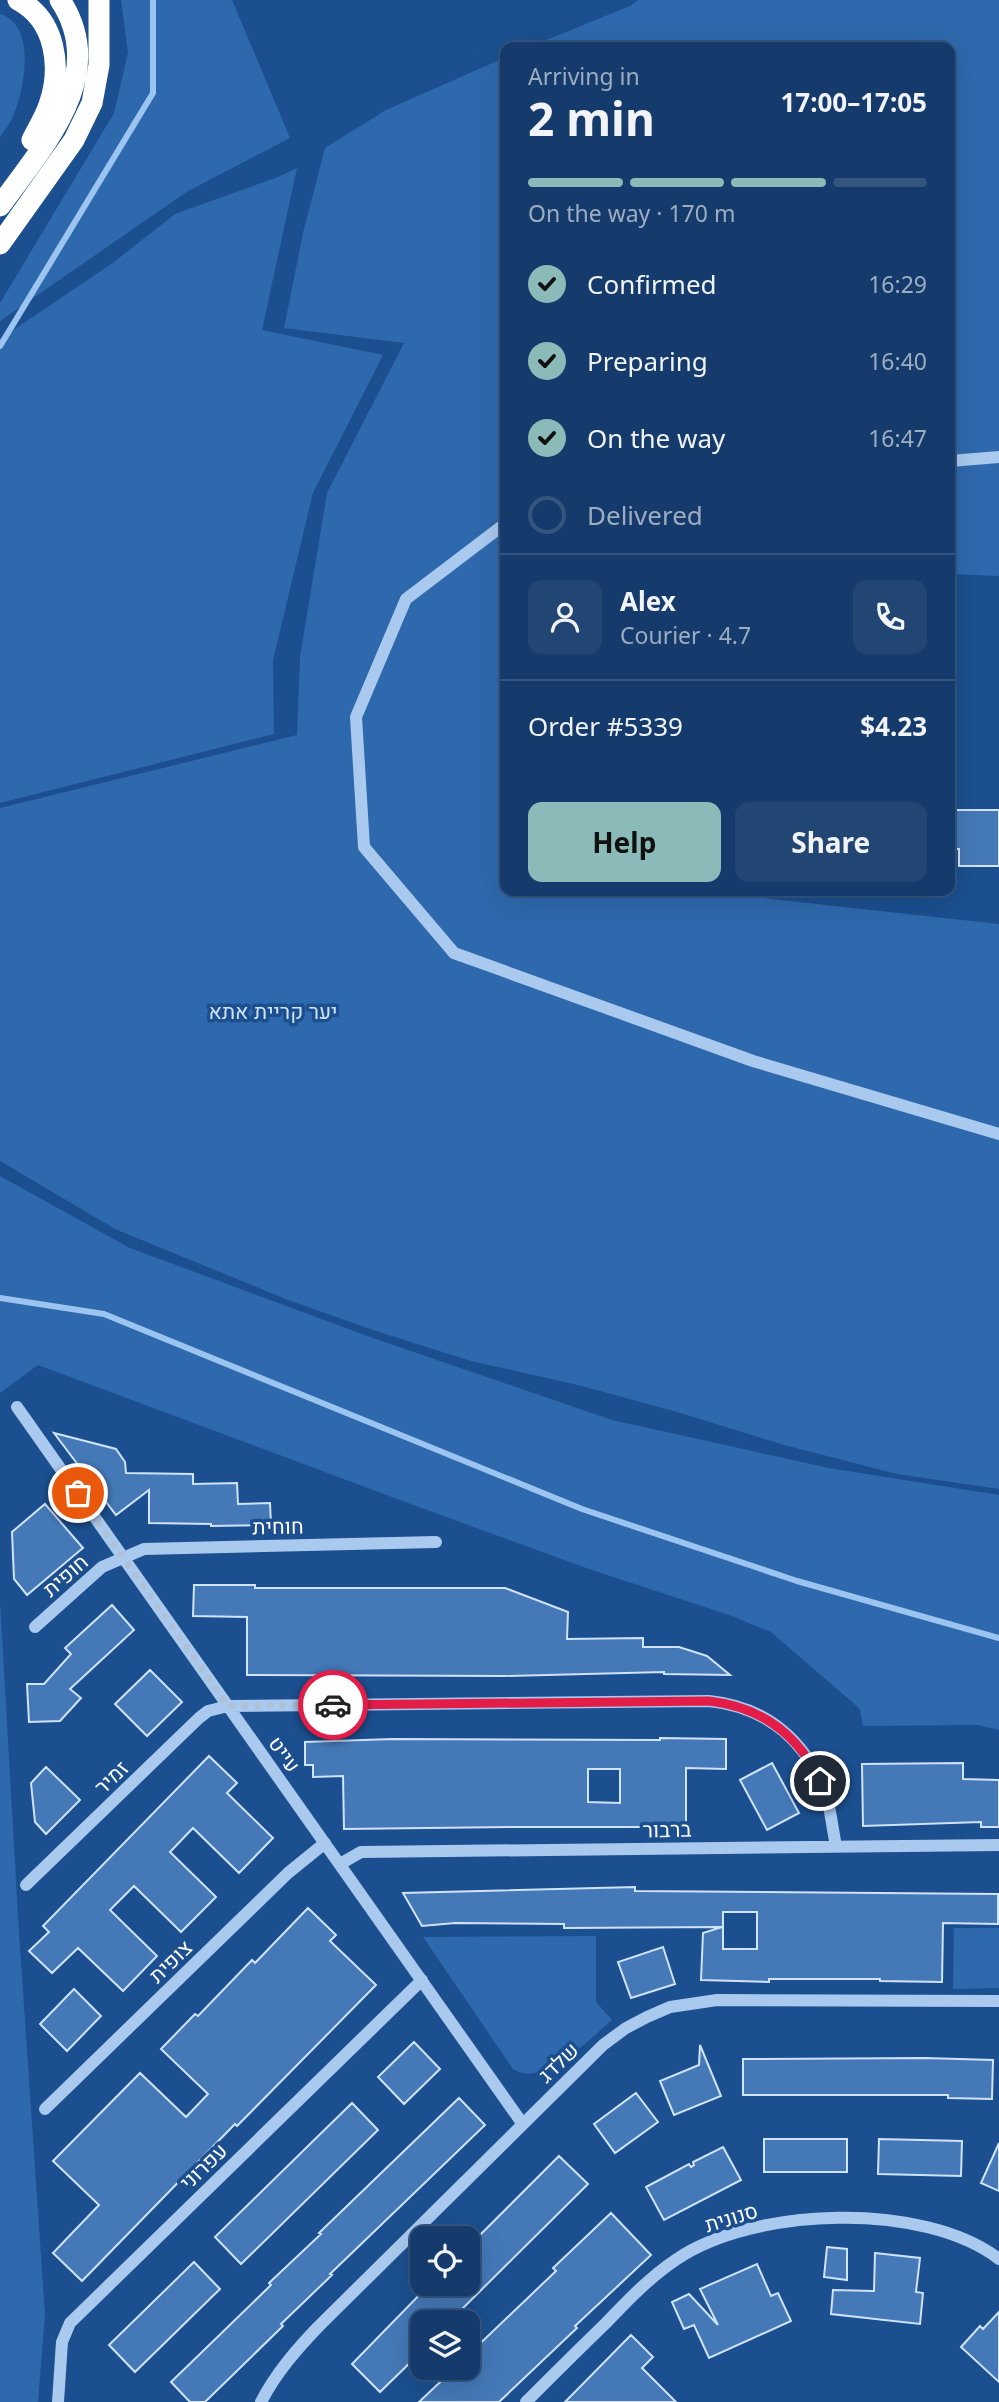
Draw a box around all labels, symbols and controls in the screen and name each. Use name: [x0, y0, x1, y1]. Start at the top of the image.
text: Arriving in: [528, 60, 640, 92]
text: 17:00–17:05: [780, 84, 927, 120]
text: 2 min: [528, 87, 655, 149]
text: On the way · 170 m: [528, 197, 735, 229]
icon: check: [528, 265, 566, 303]
text: Confirmed: [587, 266, 717, 302]
text: 16:29: [868, 268, 927, 300]
icon: check: [528, 342, 566, 380]
text: Preparing: [587, 343, 708, 379]
text: 16:40: [868, 345, 927, 377]
icon: check: [528, 419, 566, 457]
text: On the way: [587, 420, 725, 456]
text: 16:47: [868, 422, 927, 454]
text: Delivered: [587, 497, 703, 533]
button: person: [528, 580, 602, 654]
button: phone: [853, 580, 927, 654]
text: Alex: [620, 583, 676, 619]
text: Courier · 4.7: [620, 619, 751, 651]
text: Order #5339: [528, 708, 683, 744]
text: $4.23: [860, 708, 927, 744]
button: Help: [528, 802, 721, 882]
button: Share: [735, 802, 927, 882]
park label: יער קריית אתא: [209, 997, 337, 1025]
pin: [48, 1463, 108, 1523]
icon: bag: [59, 1474, 97, 1512]
street label: חוחית: [252, 1512, 304, 1540]
street label: חופית: [36, 1548, 94, 1602]
courier: [298, 1670, 368, 1740]
icon: car: [314, 1686, 352, 1724]
street label: עייט: [263, 1730, 307, 1778]
pin: [790, 1751, 850, 1811]
street label: זמיר: [88, 1754, 134, 1800]
icon: home: [801, 1762, 839, 1800]
street label: ברבור: [642, 1815, 692, 1843]
street label: צופית: [142, 1933, 198, 1989]
street label: שלדג: [532, 2036, 584, 2088]
street label: עפרוני: [173, 2137, 233, 2195]
street label: סנונית: [701, 2196, 761, 2238]
map controls: [410, 2226, 480, 2380]
button: locate: [410, 2226, 480, 2296]
button: layers: [410, 2310, 480, 2380]

